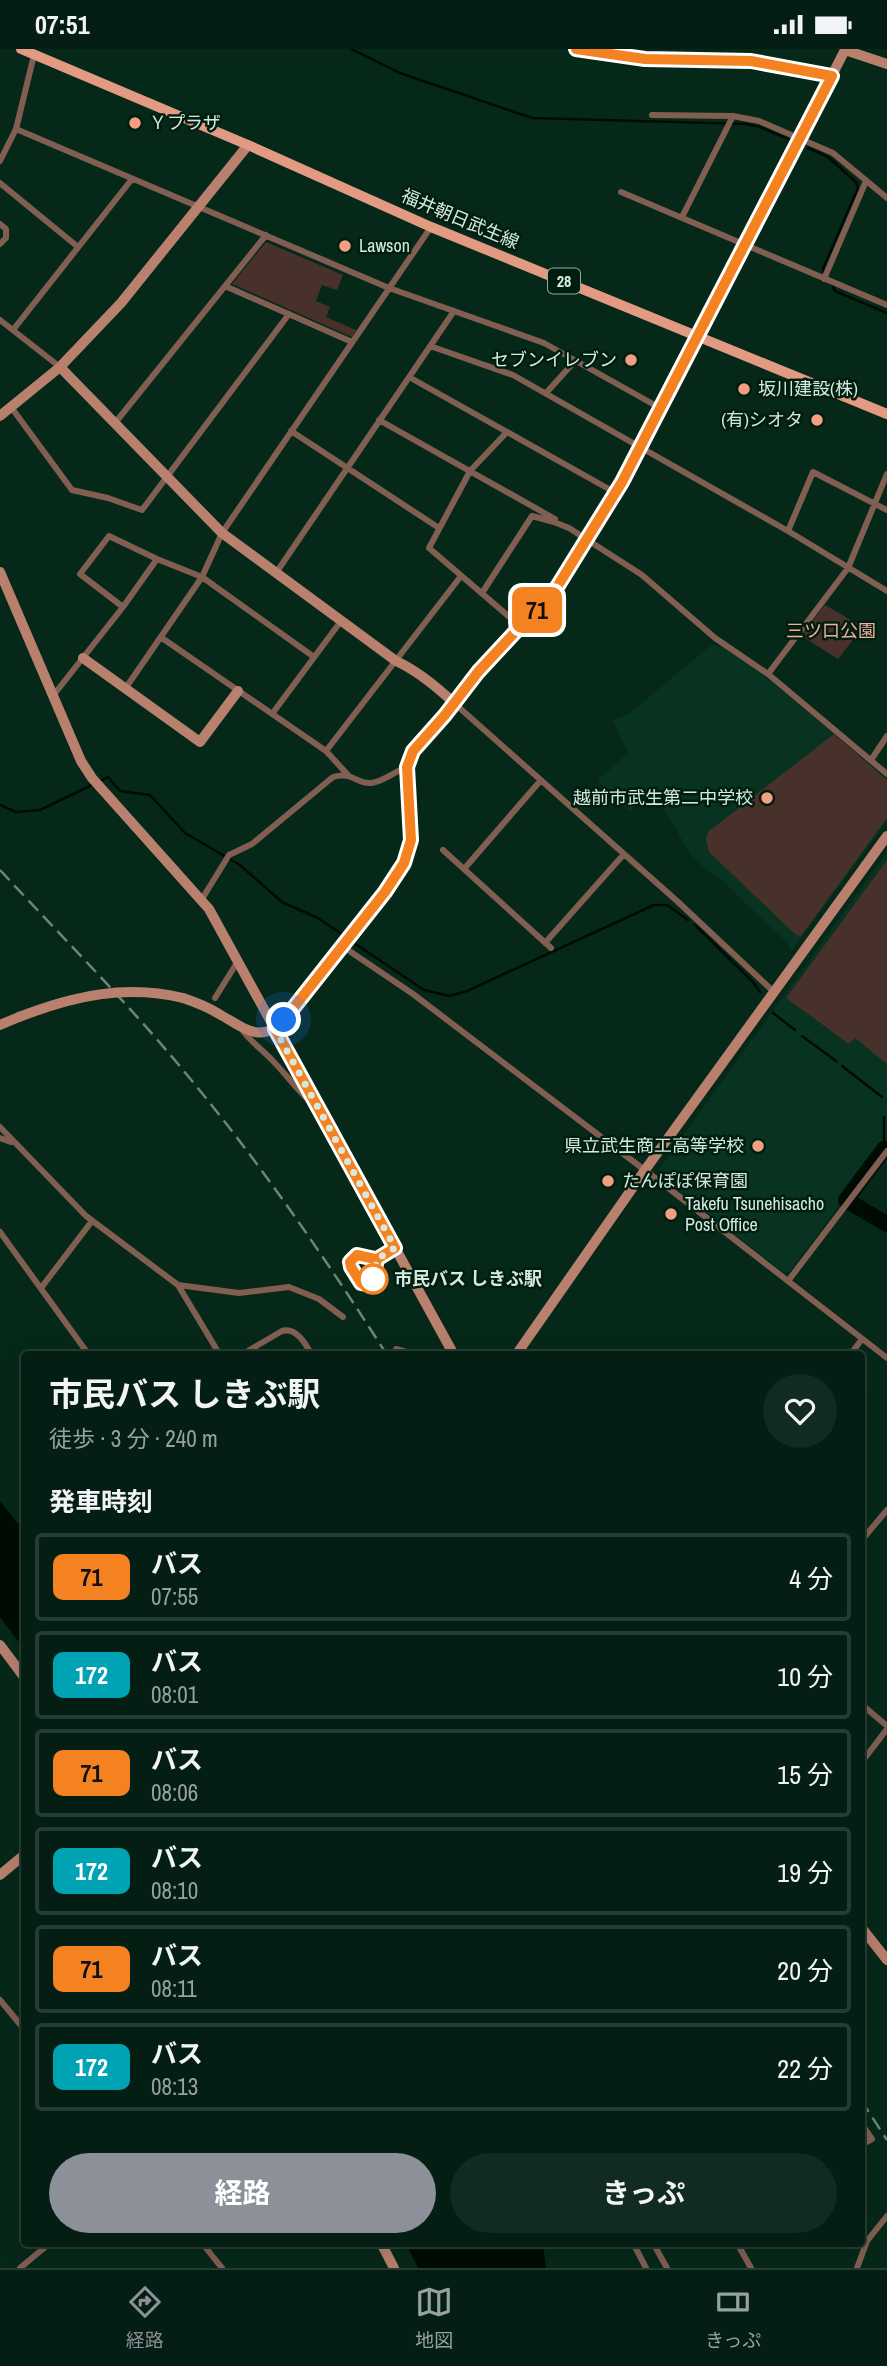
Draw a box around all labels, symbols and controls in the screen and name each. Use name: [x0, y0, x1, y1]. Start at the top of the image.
text: 07:51: [35, 7, 90, 42]
place label: Ｙプラザ: [149, 110, 221, 135]
marker: Ｙプラザ: [127, 115, 143, 131]
street label: 福井朝日武生線: [397, 182, 523, 255]
place label: Lawson: [359, 233, 410, 258]
marker: Lawson: [337, 238, 353, 254]
road number: 28: [548, 269, 580, 293]
place label: セブンイレブン: [491, 347, 617, 372]
marker: セブンイレブン: [623, 352, 639, 368]
place label: 坂川建設(株): [758, 376, 858, 401]
marker: 坂川建設(株): [736, 381, 752, 397]
place label: (有)シオタ: [721, 407, 803, 432]
marker: (有)シオタ: [809, 412, 825, 428]
line badge: 71: [505, 587, 568, 633]
text: 71: [526, 594, 548, 626]
park label: 三ツ口公園: [786, 618, 876, 643]
place label: 越前市武生第二中学校: [573, 785, 753, 810]
marker: 越前市武生第二中学校: [759, 790, 775, 806]
your location: [266, 1002, 301, 1037]
place label: 県立武生商工高等学校: [564, 1133, 744, 1158]
marker: 県立武生商工高等学校: [750, 1138, 766, 1154]
place label: たんぽぽ保育園: [622, 1168, 748, 1193]
marker: たんぽぽ保育園: [600, 1173, 616, 1189]
place label: Takefu Tsunehisacho Post Office: [685, 1191, 824, 1237]
marker: Takefu Tsunehisacho Post Office: [663, 1206, 679, 1222]
marker: 市民バス しきぶ駅: [358, 1264, 388, 1294]
place label: 市民バス しきぶ駅: [394, 1266, 542, 1291]
text: 市民バス しきぶ駅: [49, 1372, 321, 1416]
button: heart: [763, 1374, 837, 1448]
text: 徒歩 · 3 分 · 240 m: [49, 1423, 218, 1454]
text: 発車時刻: [49, 1484, 153, 1519]
text: バス: [151, 1546, 203, 1581]
text: 71: [81, 1561, 102, 1593]
text: 4 分: [789, 1561, 833, 1596]
text: 07:55: [151, 1581, 198, 1612]
text: バス: [151, 1644, 203, 1679]
text: 172: [75, 1659, 108, 1691]
text: 10 分: [777, 1659, 833, 1694]
text: 08:01: [151, 1679, 198, 1710]
text: バス: [151, 1742, 203, 1777]
text: 71: [81, 1757, 102, 1789]
text: 15 分: [777, 1757, 833, 1792]
text: 08:06: [151, 1777, 198, 1808]
text: バス: [151, 1840, 203, 1875]
text: 172: [75, 1855, 108, 1887]
text: 19 分: [777, 1855, 833, 1890]
text: 08:10: [151, 1875, 198, 1906]
text: バス: [151, 1938, 203, 1973]
text: 71: [81, 1953, 102, 1985]
text: 20 分: [777, 1953, 833, 1988]
text: 08:11: [151, 1973, 197, 2004]
text: バス: [151, 2036, 203, 2071]
text: 172: [75, 2051, 108, 2083]
text: 22 分: [777, 2051, 833, 2086]
text: 08:13: [151, 2071, 198, 2102]
button: 経路: [49, 2153, 436, 2233]
button: きっぷ: [450, 2153, 837, 2233]
tab: 経路: [126, 2283, 164, 2353]
tab: 地図: [415, 2283, 453, 2353]
tab: きっぷ: [705, 2283, 761, 2353]

